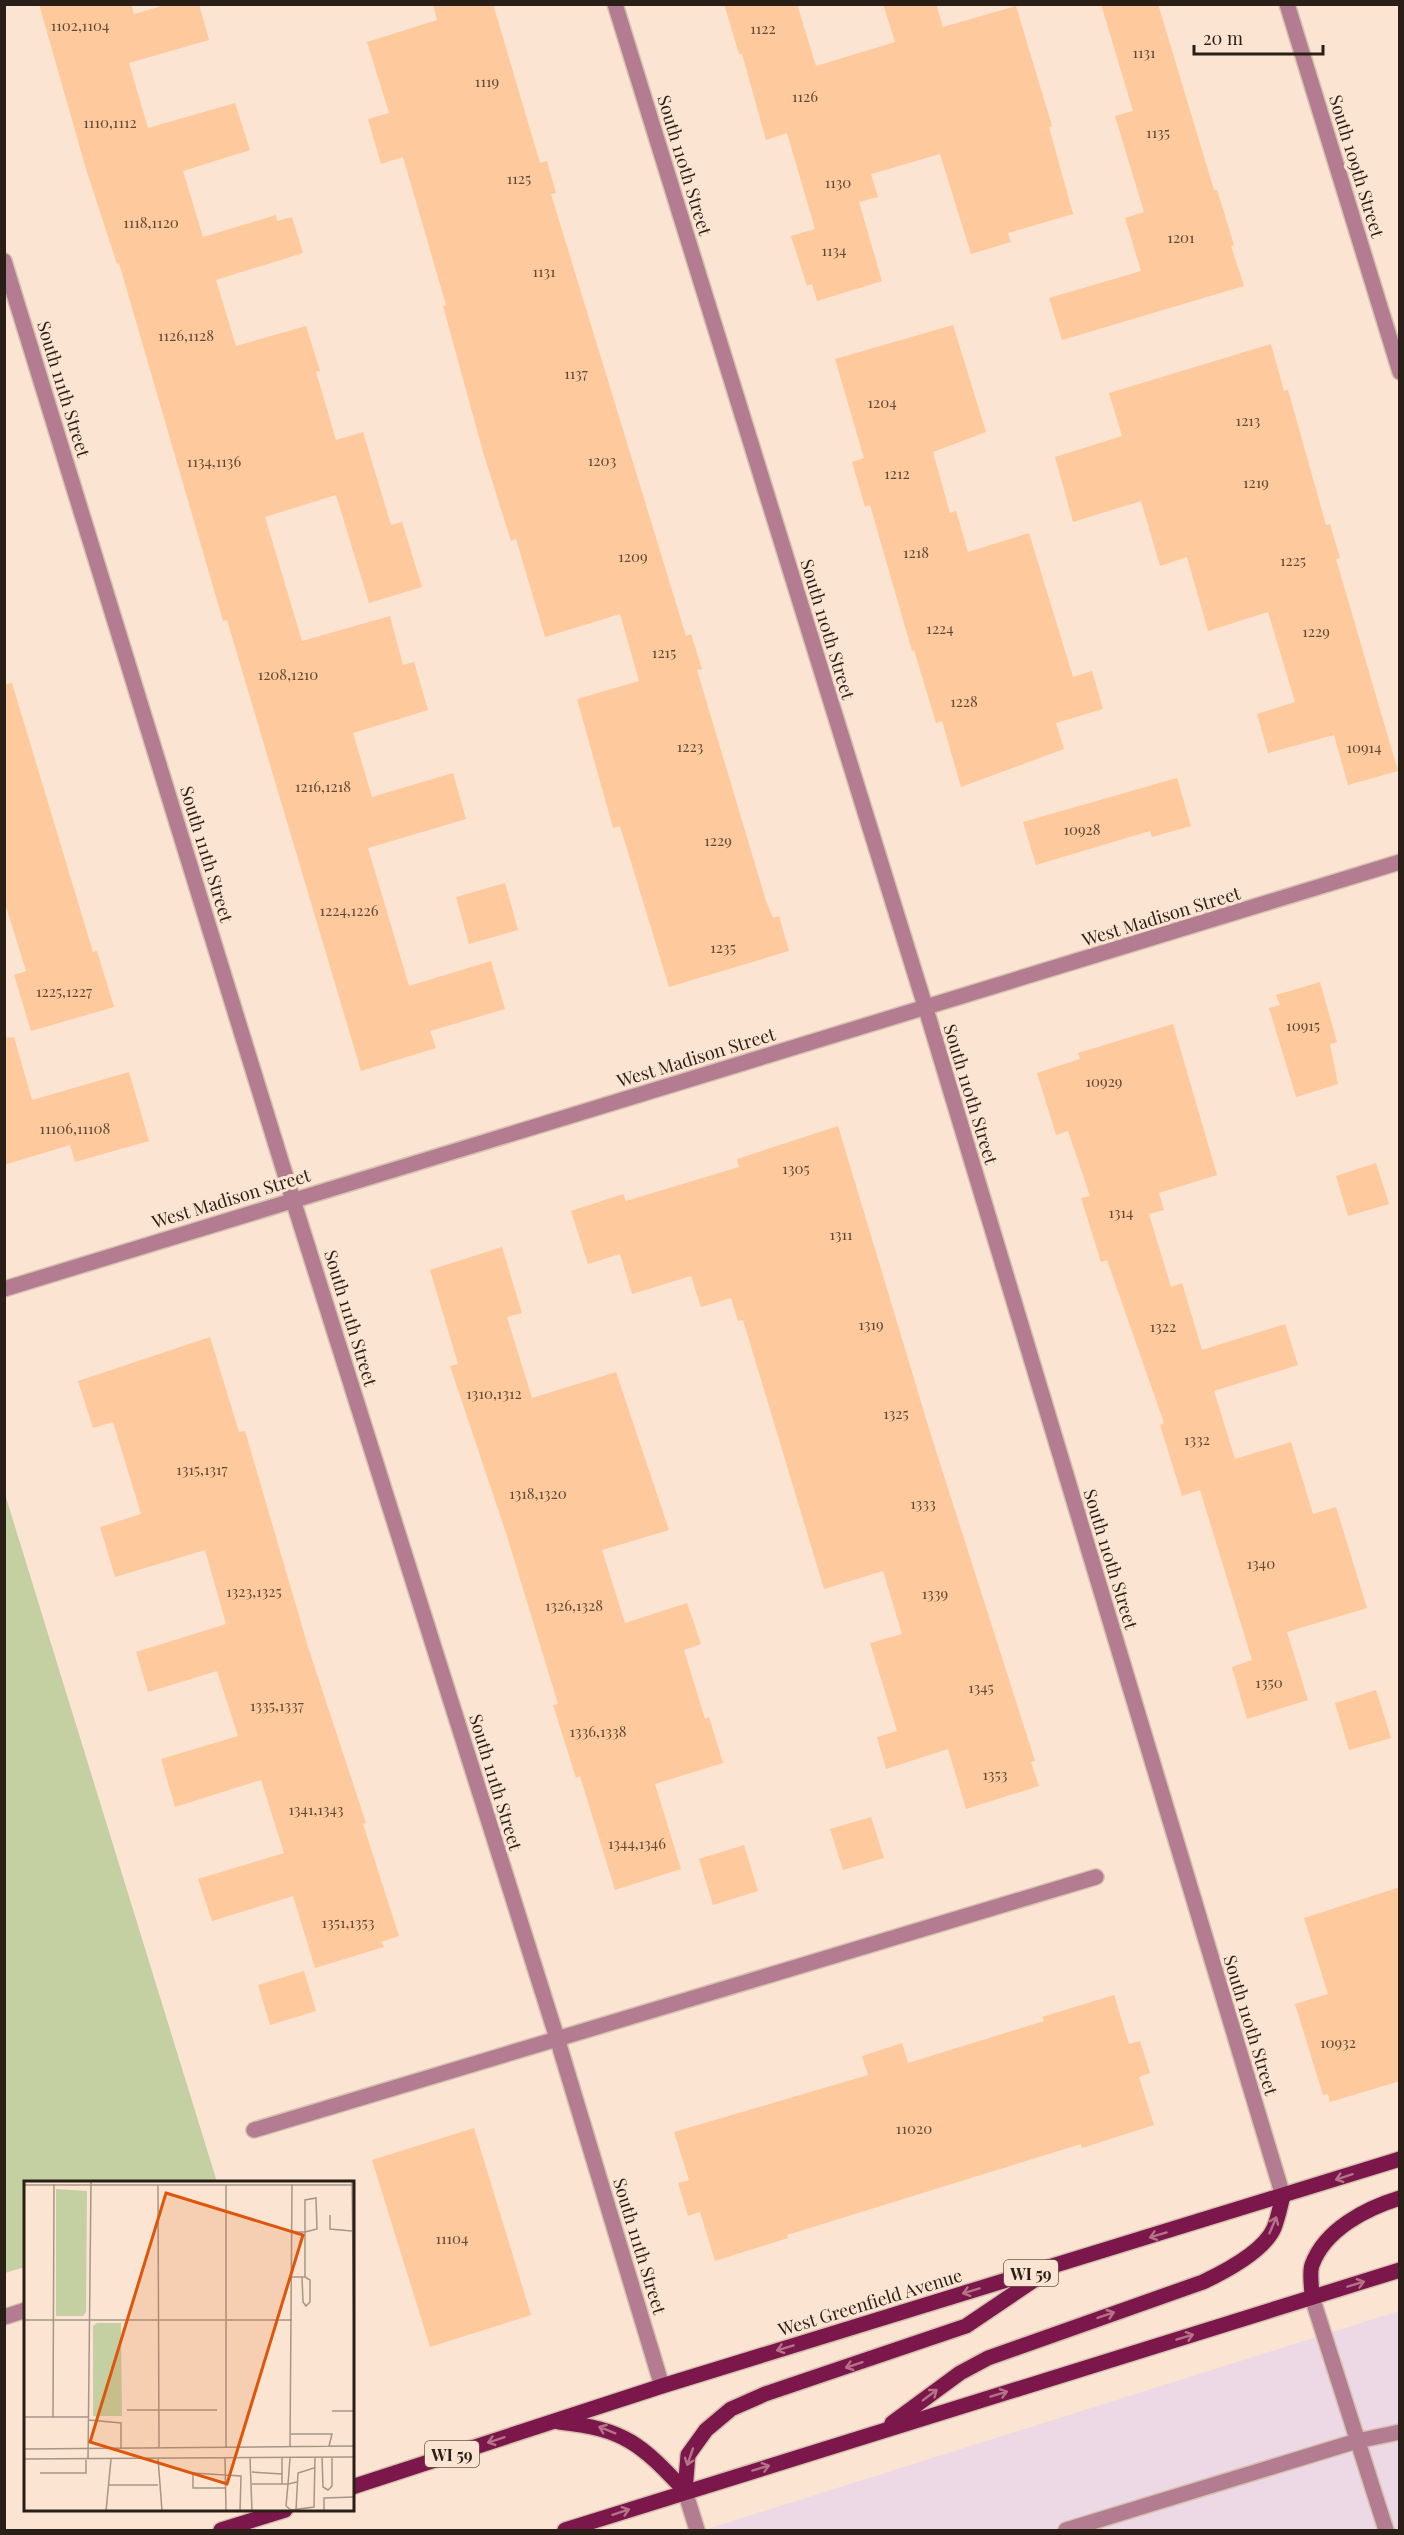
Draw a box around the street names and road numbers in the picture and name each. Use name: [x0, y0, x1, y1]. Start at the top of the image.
street label: South 110th Street: [652, 92, 718, 239]
street label: South 109th Street: [1324, 92, 1390, 241]
street label: South 111th Street: [32, 318, 96, 461]
street label: South 110th Street: [795, 556, 861, 703]
street label: South 111th Street: [175, 783, 239, 926]
street label: West Madison Street: [1078, 880, 1244, 952]
street label: West Madison Street: [613, 1021, 779, 1093]
street label: South 110th Street: [938, 1021, 1004, 1168]
street label: West Madison Street: [148, 1162, 314, 1234]
street label: South 111th Street: [319, 1247, 383, 1390]
street label: South 110th Street: [1078, 1486, 1144, 1633]
street label: South 111th Street: [464, 1711, 528, 1854]
street label: South 110th Street: [1218, 1952, 1284, 2099]
street label: South 111th Street: [608, 2175, 672, 2318]
road number: WI 59: [1004, 2260, 1058, 2286]
street label: West Greenfield Avenue: [774, 2263, 965, 2342]
road number: WI 59: [425, 2441, 479, 2467]

